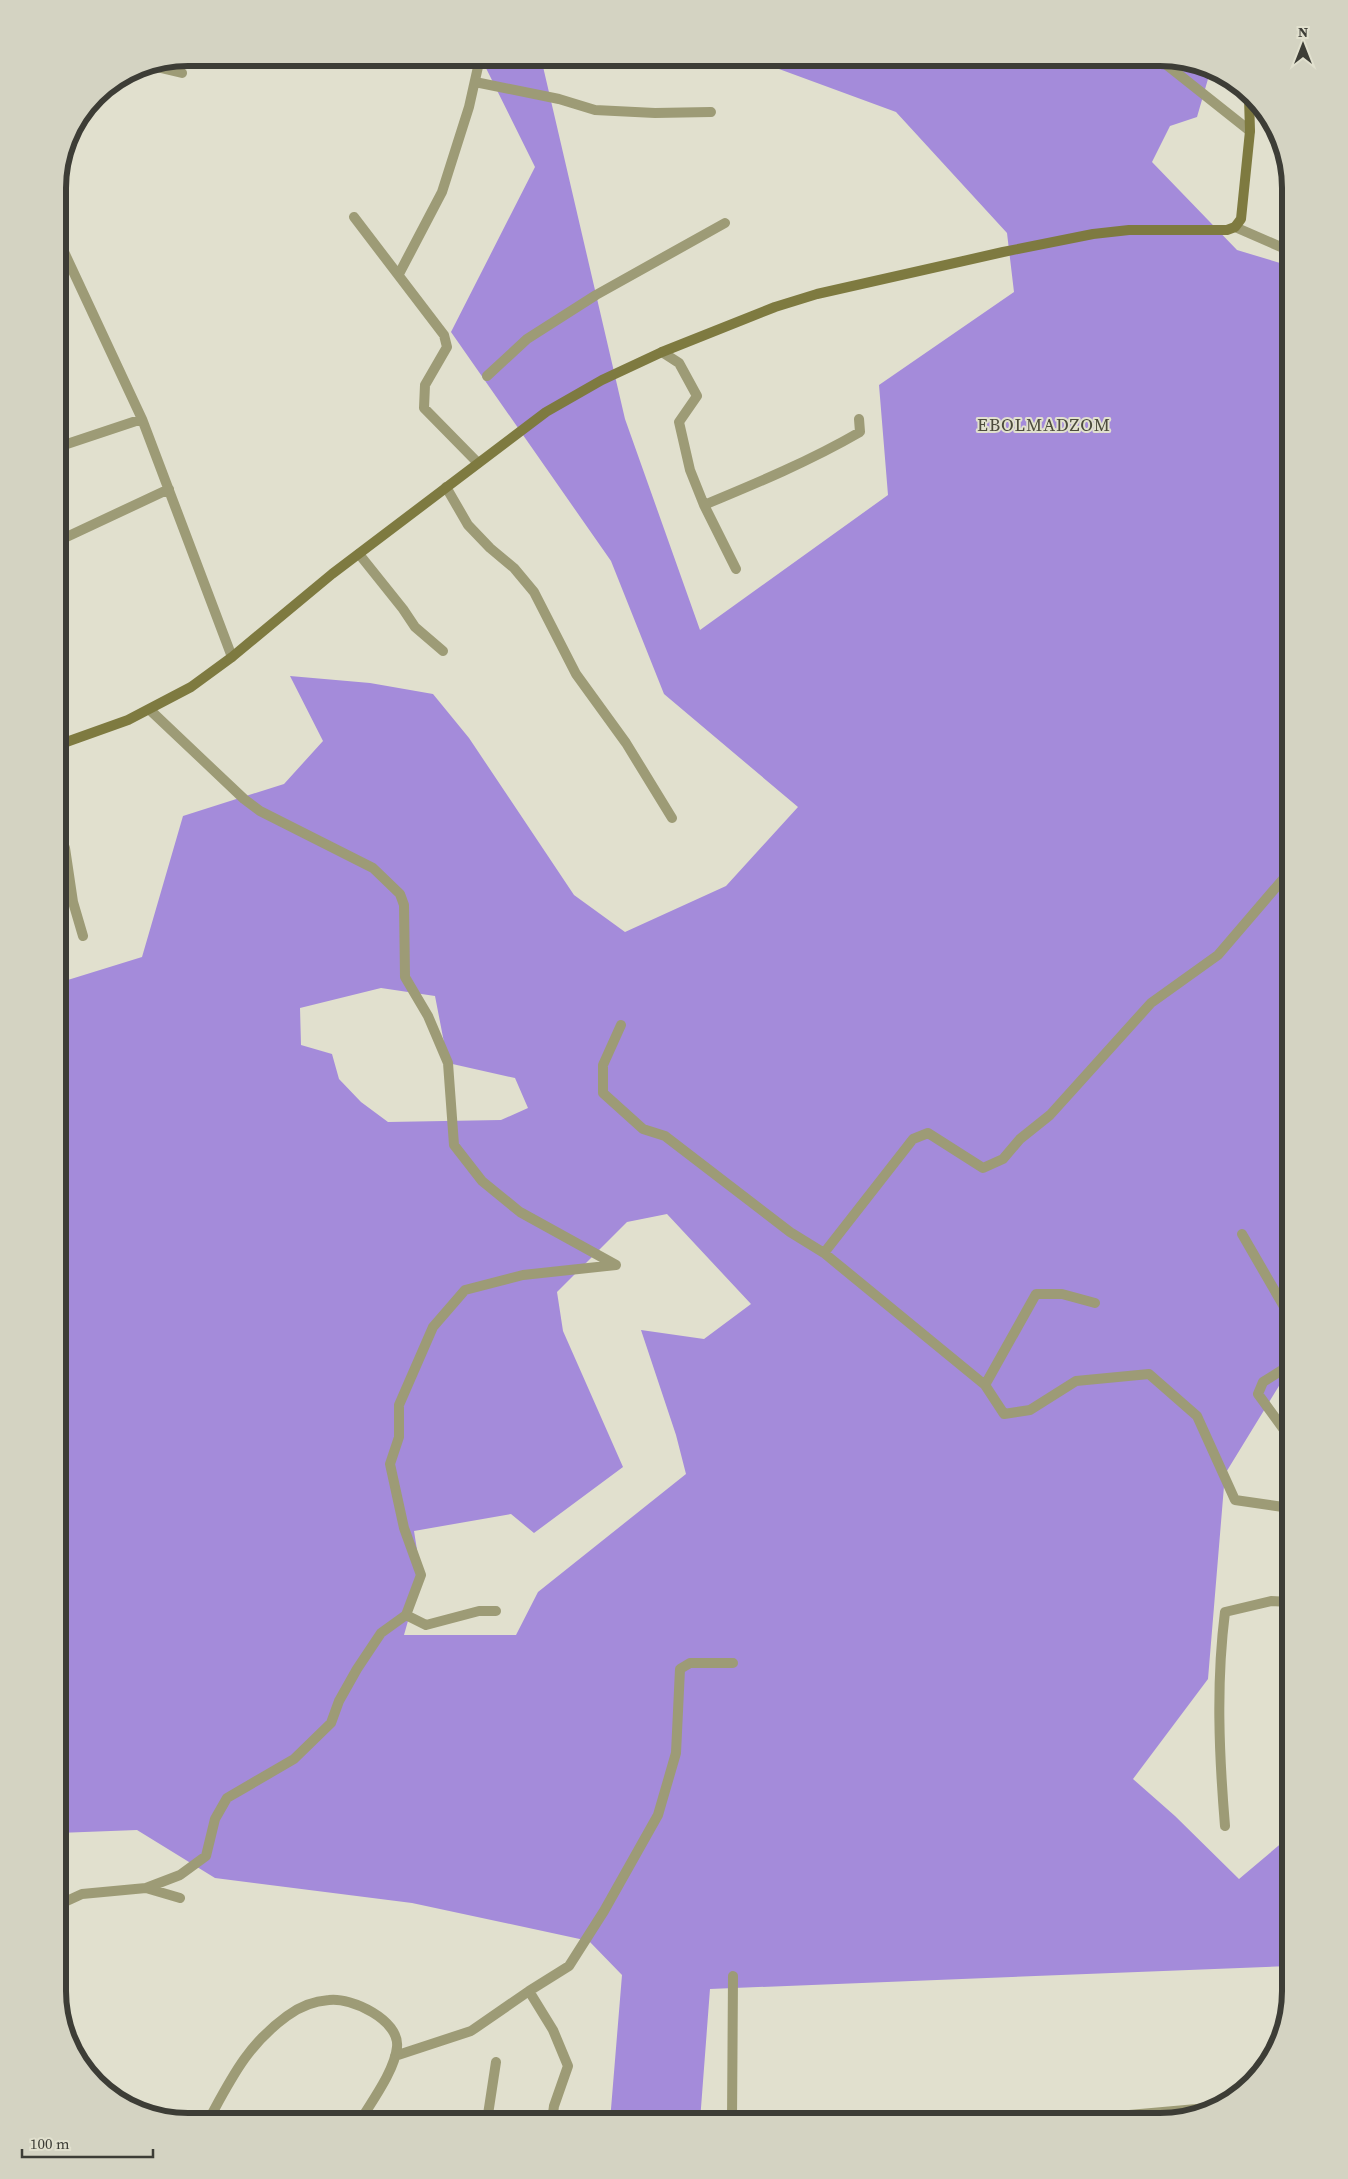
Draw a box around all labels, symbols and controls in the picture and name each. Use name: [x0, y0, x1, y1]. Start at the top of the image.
north arrow: [1278, 20, 1328, 70]
text: N: [1298, 22, 1308, 42]
district label: EBOLMADZOM: [977, 412, 1111, 437]
scale bar: [22, 2126, 154, 2158]
text: 100 m: [30, 2133, 70, 2154]

